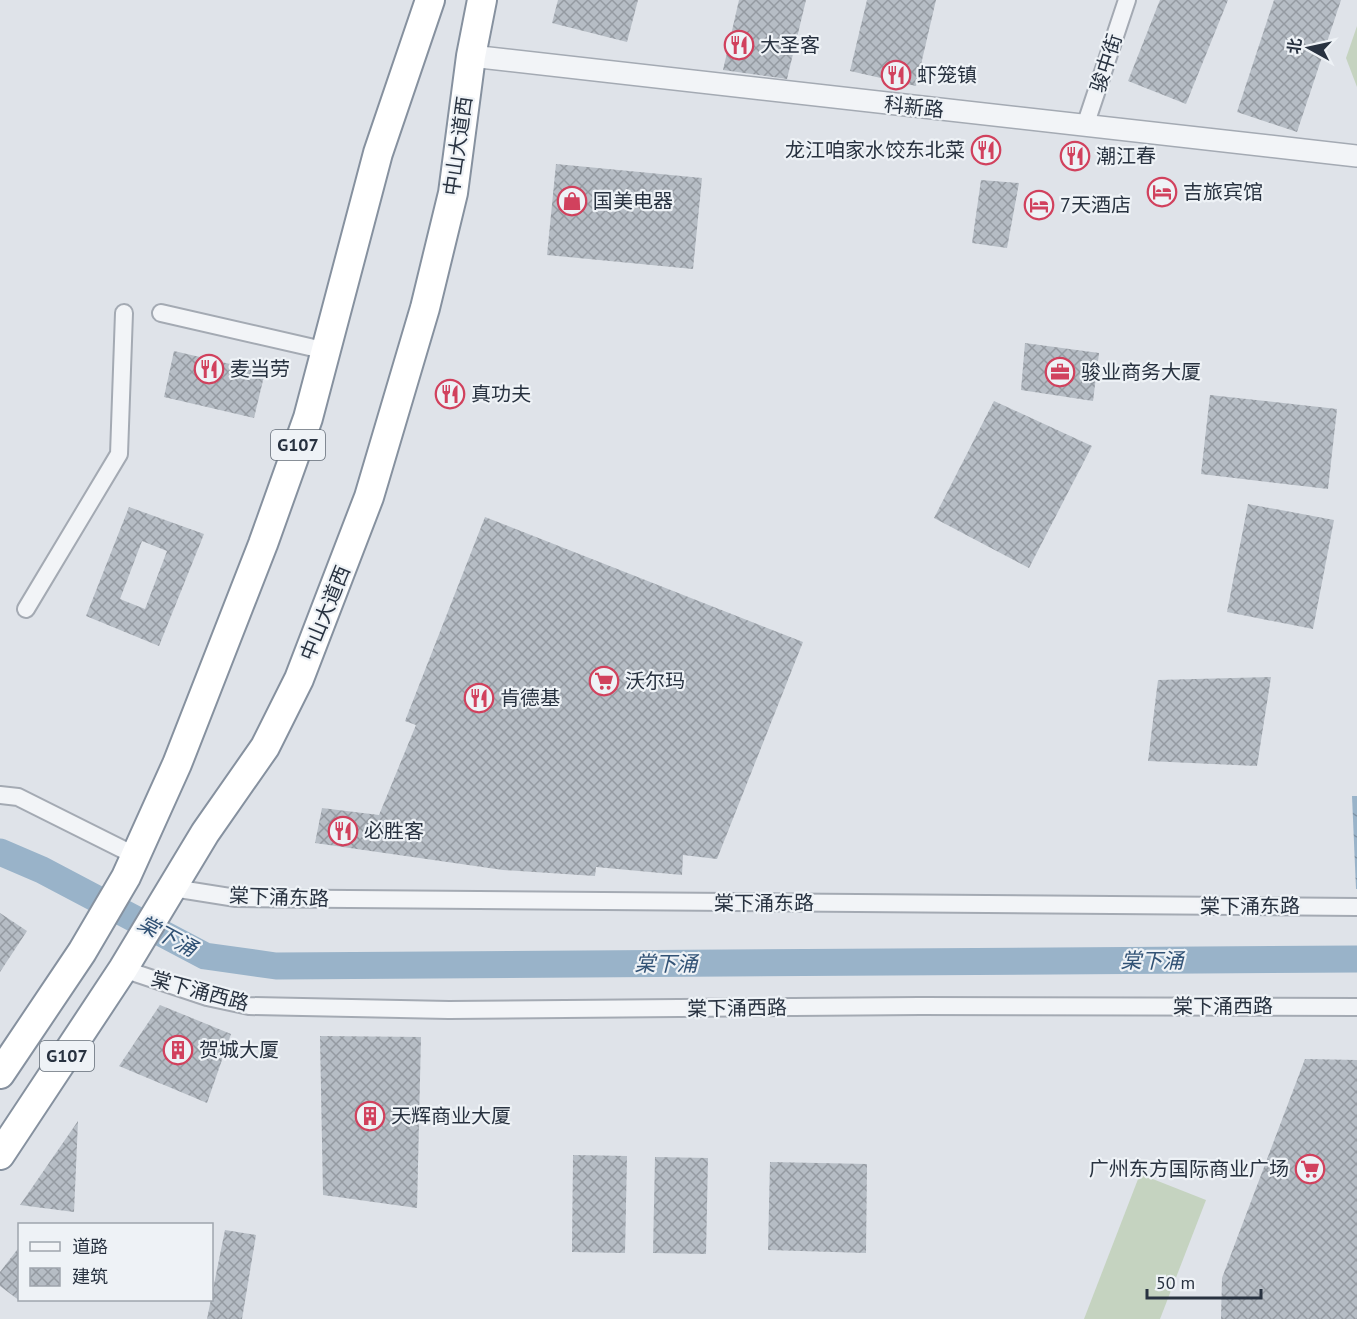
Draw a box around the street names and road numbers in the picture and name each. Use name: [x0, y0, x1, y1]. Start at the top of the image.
street label: 骏中街: [1084, 30, 1128, 96]
street label: 科新路: [883, 91, 945, 123]
street label: 中山大道西: [438, 95, 478, 197]
road number: G107: [271, 430, 325, 460]
street label: 中山大道西: [294, 562, 356, 664]
street label: 棠下涌东路: [229, 882, 329, 912]
street label: 棠下涌东路: [714, 890, 814, 916]
street label: 棠下涌东路: [1200, 893, 1300, 919]
street label: 棠下涌西路: [148, 966, 252, 1016]
street label: 棠下涌西路: [1173, 993, 1273, 1019]
street label: 棠下涌西路: [687, 994, 787, 1022]
road number: G107: [40, 1041, 94, 1071]

